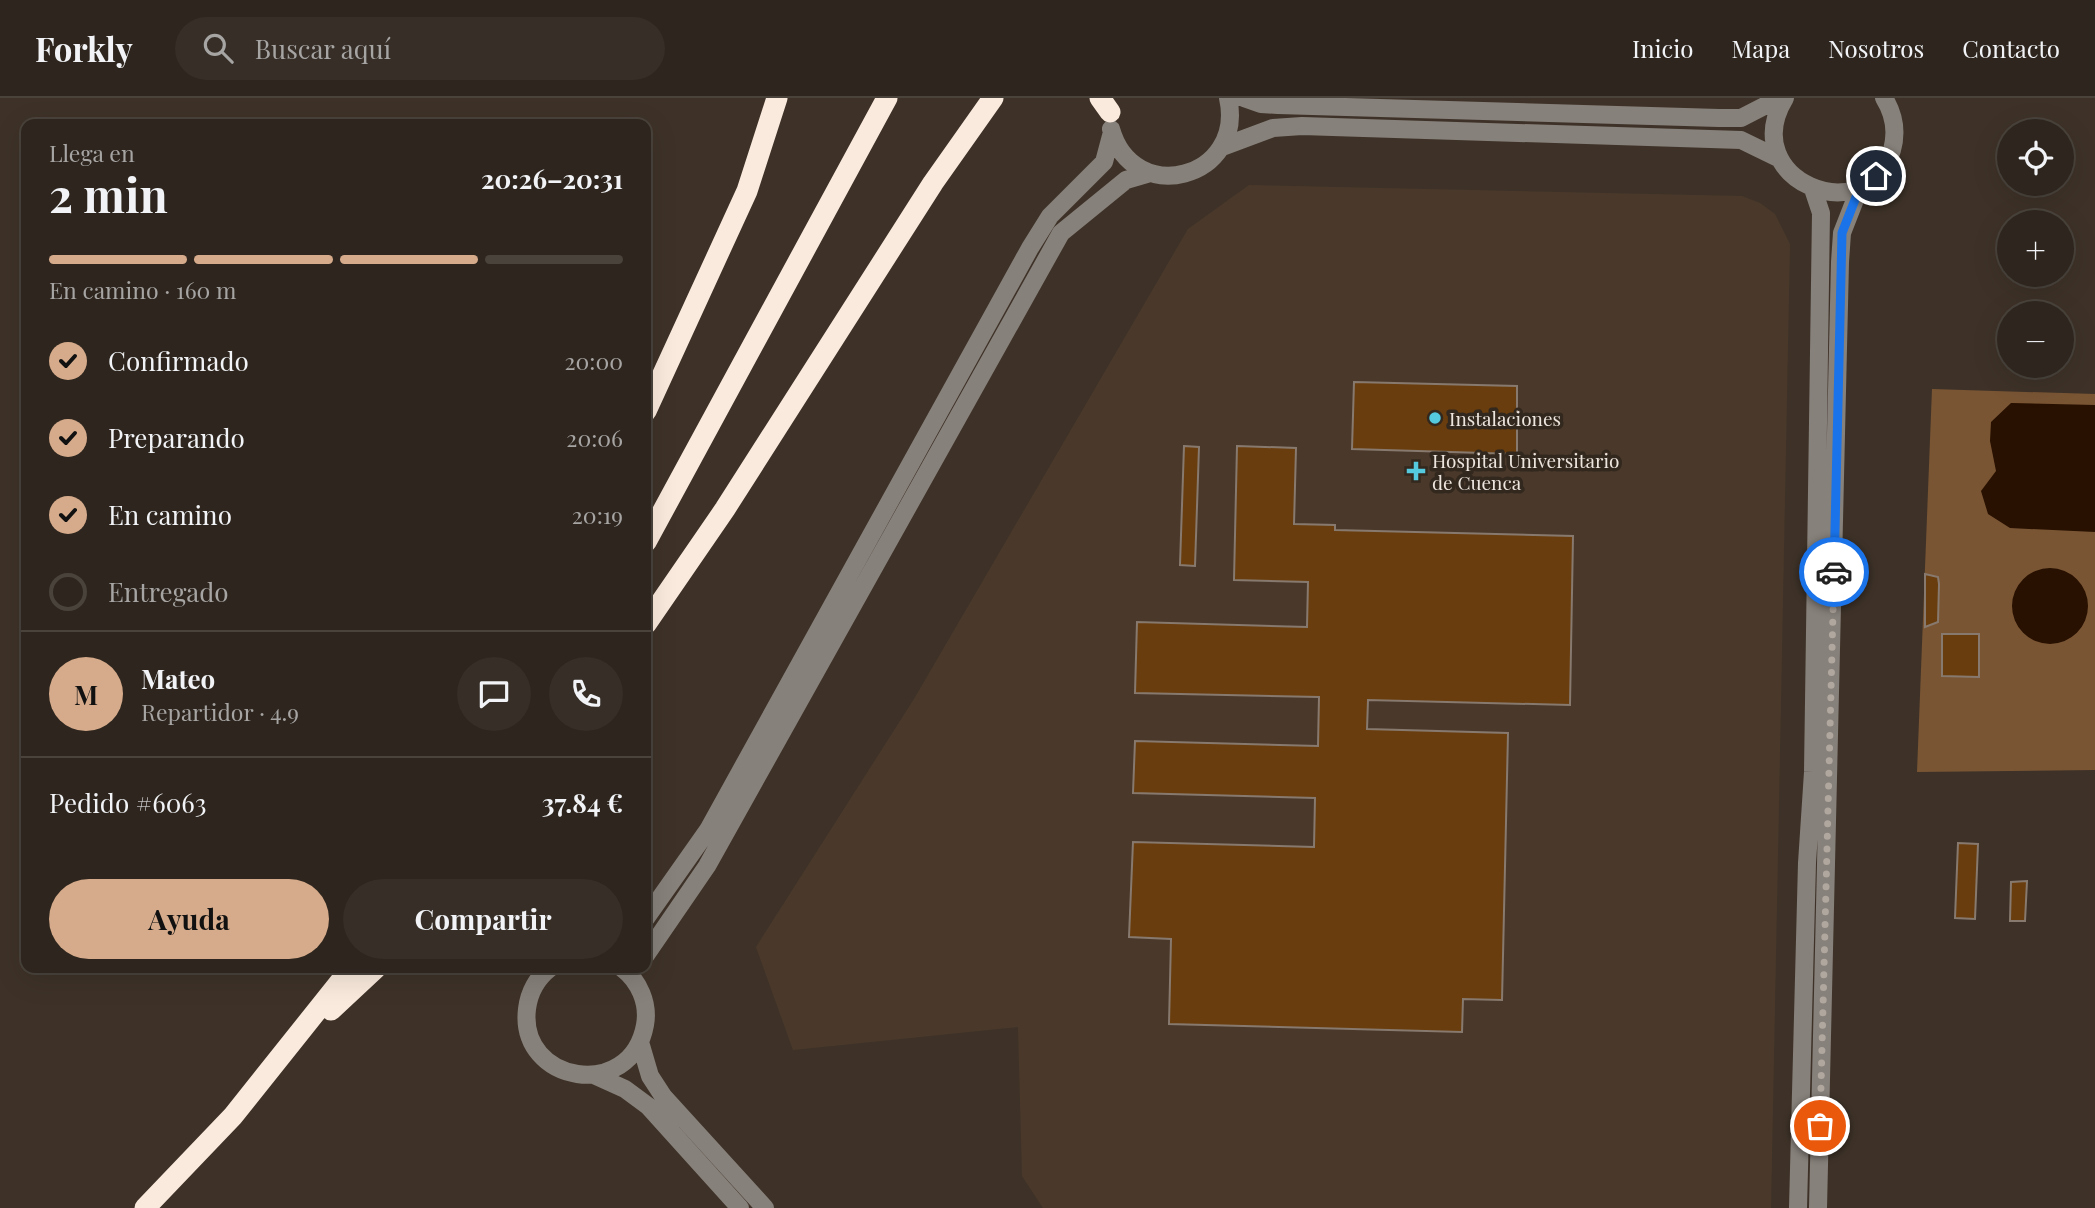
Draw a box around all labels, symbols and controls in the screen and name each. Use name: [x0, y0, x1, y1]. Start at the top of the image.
search box: [175, 17, 665, 80]
text: Forkly: [35, 26, 133, 70]
icon: search: [199, 29, 237, 67]
text: Buscar aquí: [255, 31, 391, 66]
text: Inicio: [1632, 32, 1693, 64]
text: Mapa: [1731, 32, 1790, 64]
text: Nosotros: [1828, 32, 1924, 64]
text: Contacto: [1962, 32, 2060, 64]
map controls: [1997, 119, 2074, 378]
button: locate: [1997, 119, 2074, 196]
text: Llega en: [49, 137, 135, 168]
pin: [1846, 146, 1906, 206]
icon: home: [1857, 157, 1895, 195]
text: 20:26–20:31: [481, 161, 623, 196]
text: 2 min: [49, 163, 168, 225]
button: +: [1997, 210, 2074, 287]
text: En camino · 160 m: [49, 274, 236, 305]
button: −: [1997, 301, 2074, 378]
icon: check: [49, 342, 87, 380]
text: Confirmado: [108, 343, 249, 378]
text: 20:00: [564, 345, 623, 376]
place label: Instalaciones: [1449, 405, 1561, 431]
marker: Instalaciones: [1427, 410, 1443, 426]
icon: check: [49, 419, 87, 457]
text: Preparando: [108, 420, 245, 455]
text: 20:06: [566, 422, 623, 453]
place label: Hospital Universitario de Cuenca: [1432, 447, 1619, 495]
marker: Hospital Universitario de Cuenca: [1406, 461, 1426, 481]
icon: check: [49, 496, 87, 534]
text: En camino: [108, 497, 232, 532]
text: 20:19: [572, 499, 623, 530]
courier: [1799, 537, 1869, 607]
icon: car: [1815, 553, 1853, 591]
text: Entregado: [108, 574, 229, 609]
button: chat: [457, 657, 531, 731]
button: phone: [549, 657, 623, 731]
text: Mateo: [141, 661, 215, 696]
text: M: [74, 677, 98, 712]
text: Repartidor · 4.9: [141, 696, 299, 727]
text: Pedido #6063: [49, 785, 206, 820]
text: 37.84 €: [542, 785, 623, 820]
button: Ayuda: [49, 879, 329, 959]
button: Compartir: [343, 879, 623, 959]
pin: [1790, 1096, 1850, 1156]
icon: bag: [1801, 1107, 1839, 1145]

